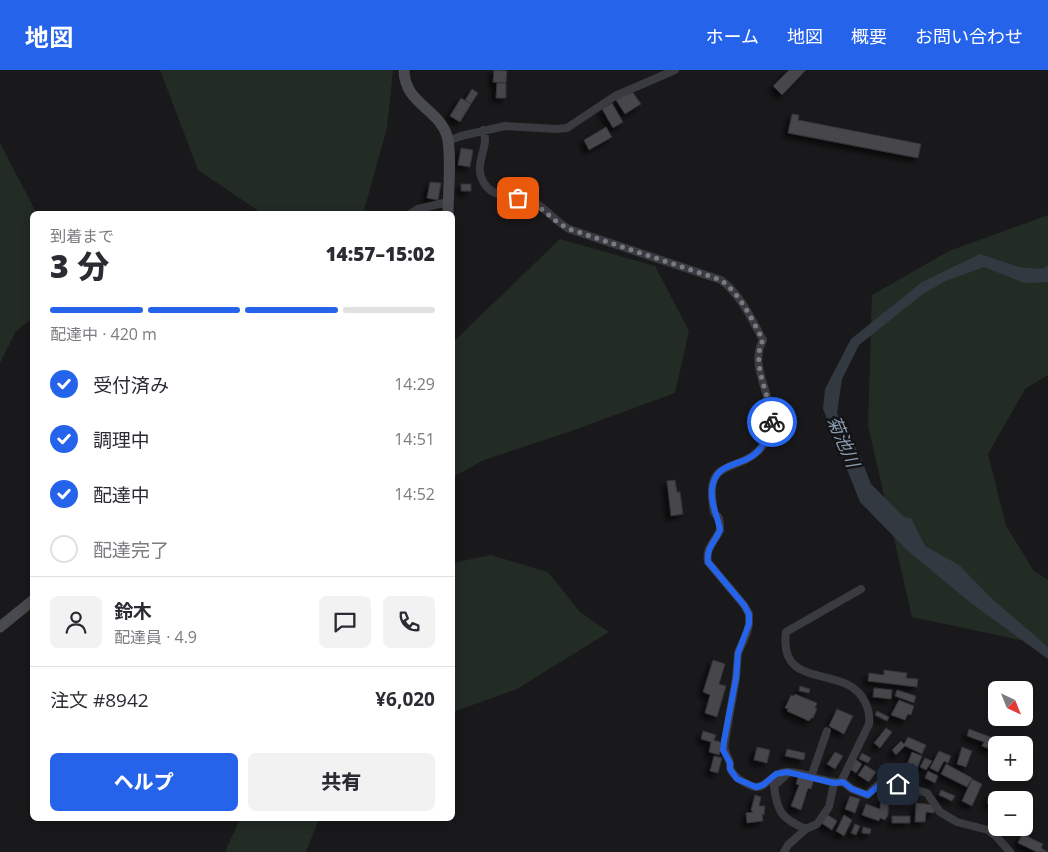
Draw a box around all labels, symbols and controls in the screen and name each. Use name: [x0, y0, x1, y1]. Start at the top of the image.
text: 地図: [25, 20, 73, 53]
text: ホーム: [706, 24, 759, 48]
text: 地図: [787, 24, 823, 48]
text: 概要: [851, 24, 887, 48]
text: お問い合わせ: [915, 24, 1023, 48]
pin: [497, 177, 539, 219]
icon: bag: [504, 184, 532, 212]
text: 到着まで: [50, 225, 114, 247]
text: 14:57–15:02: [325, 241, 435, 267]
text: 3 分: [50, 244, 109, 287]
text: 配達中 · 420 m: [50, 323, 157, 345]
icon: check: [50, 370, 78, 398]
text: 受付済み: [93, 372, 169, 398]
text: 14:29: [394, 373, 435, 395]
courier: [747, 397, 797, 447]
icon: bike: [758, 408, 786, 436]
water label: 菊池川: [822, 411, 866, 472]
icon: check: [50, 425, 78, 453]
text: 調理中: [93, 427, 150, 453]
text: 14:51: [394, 428, 435, 450]
icon: check: [50, 480, 78, 508]
text: 配達中: [93, 482, 150, 508]
text: 14:52: [394, 483, 435, 505]
text: 配達完了: [93, 537, 169, 563]
button: person: [50, 596, 102, 648]
button: chat: [319, 596, 371, 648]
button: phone: [383, 596, 435, 648]
text: 鈴木: [114, 598, 152, 624]
text: 配達員 · 4.9: [114, 626, 197, 648]
north arrow: [988, 681, 1032, 726]
map controls: [988, 681, 1033, 836]
text: ¥6,020: [375, 686, 435, 712]
text: 注文 #8942: [50, 687, 149, 713]
button: +: [988, 736, 1033, 781]
button: ヘルプ: [50, 753, 238, 811]
button: 共有: [248, 753, 435, 811]
pin: [877, 763, 919, 805]
icon: home: [884, 770, 912, 798]
button: −: [988, 791, 1033, 836]

